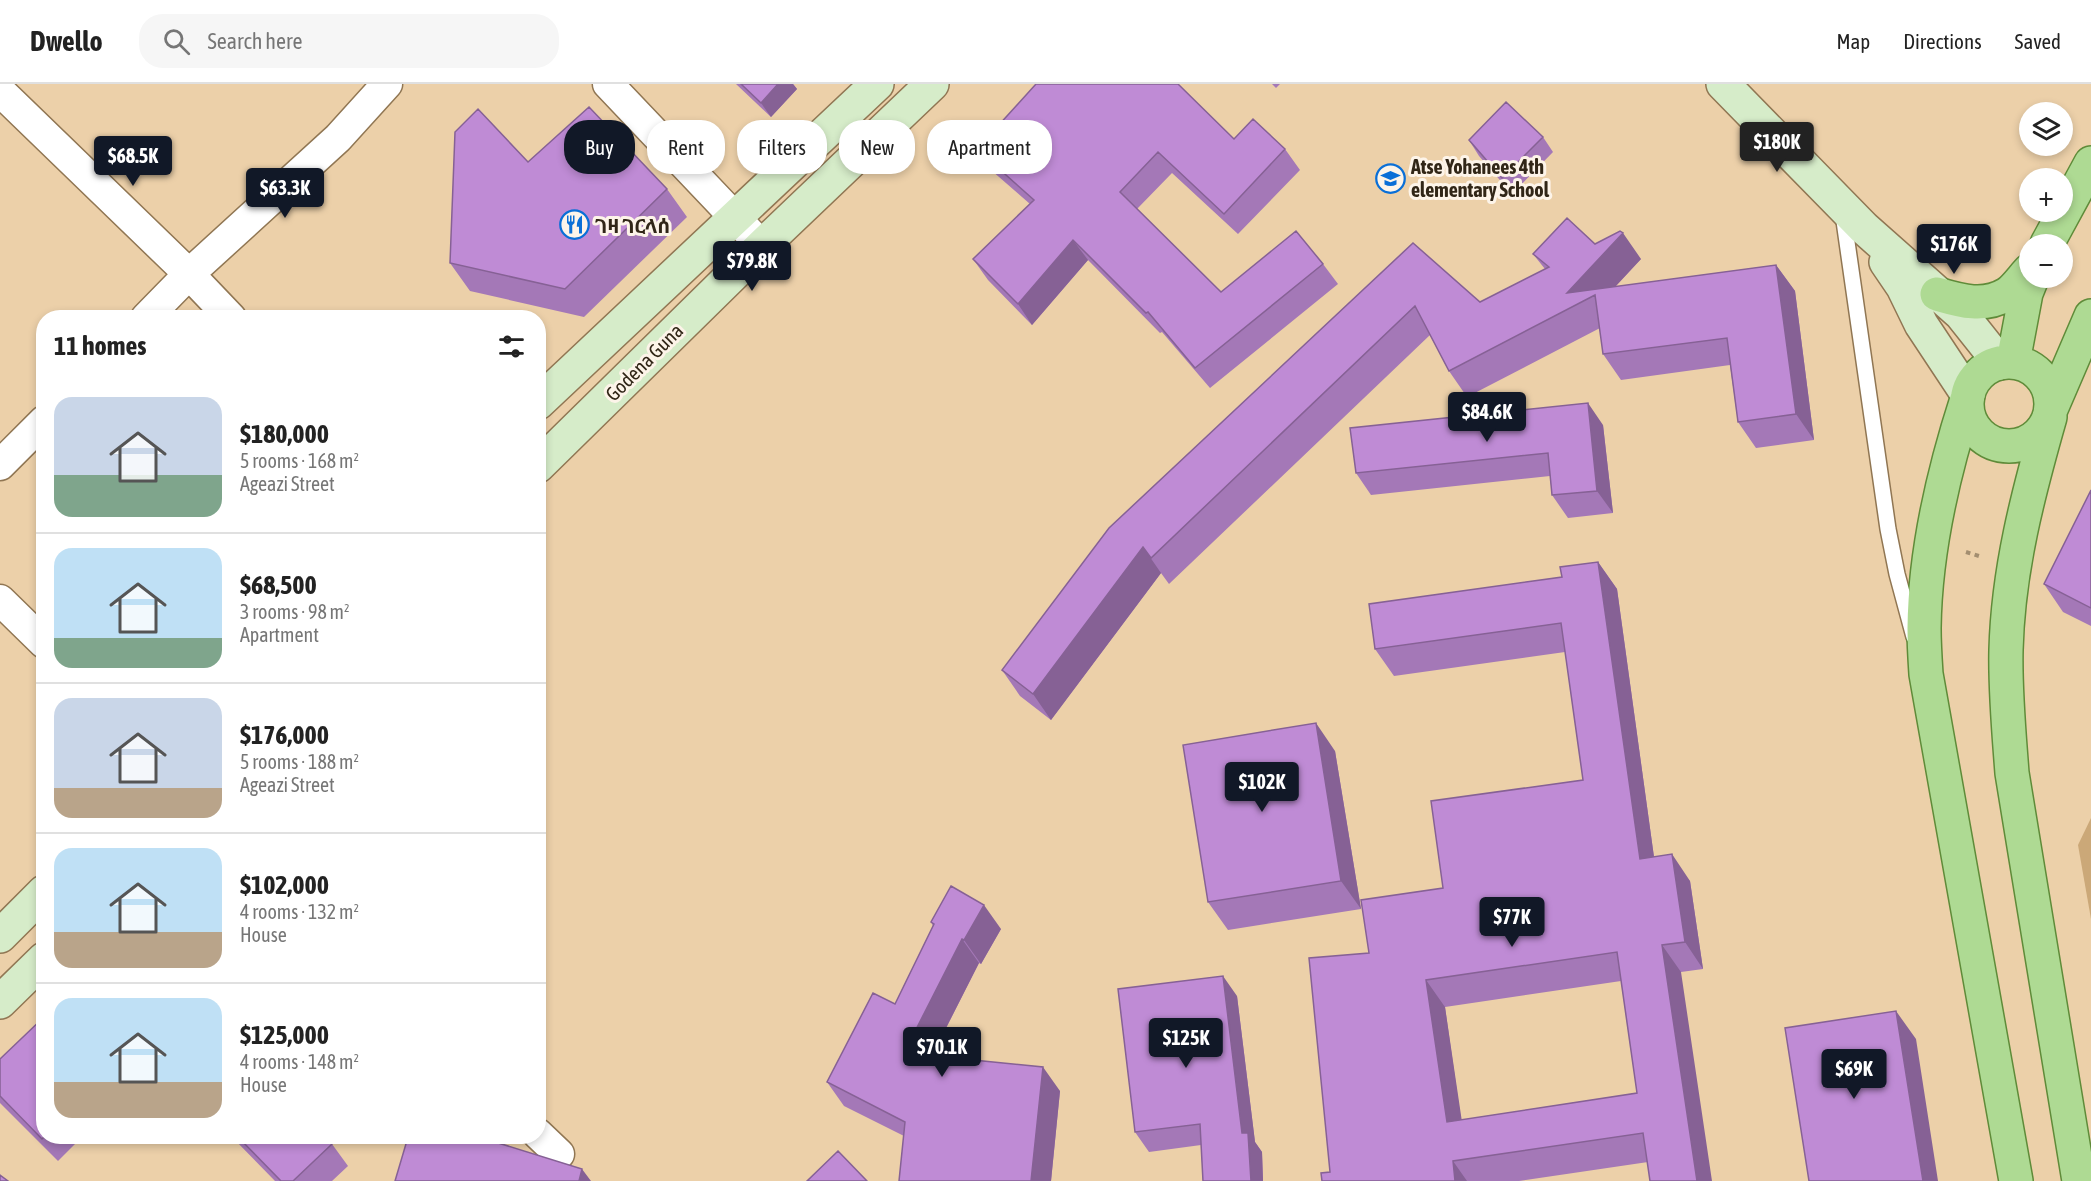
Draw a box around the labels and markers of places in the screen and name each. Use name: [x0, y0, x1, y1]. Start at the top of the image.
pin: $180K: [1735, 122, 1819, 173]
pin: $68.5K: [84, 136, 182, 187]
place label: Atse Yohanees 4th elementary School: [1410, 155, 1550, 201]
school or university icon: Atse Yohanees 4th elementary School: [1374, 162, 1406, 194]
pin: $63.3K: [236, 168, 334, 219]
restaurant icon: ገዛ ገርላሰ: [558, 209, 590, 241]
place label: ገዛ ገርላሰ: [595, 214, 670, 237]
pin: $176K: [1912, 224, 1996, 275]
pin: $79.8K: [703, 241, 801, 292]
pin: $84.6K: [1438, 392, 1536, 443]
pin: $102K: [1220, 762, 1304, 813]
pin: $77K: [1476, 897, 1548, 948]
pin: $125K: [1144, 1018, 1228, 1069]
pin: $70.1K: [893, 1027, 991, 1078]
pin: $69K: [1818, 1049, 1890, 1100]

